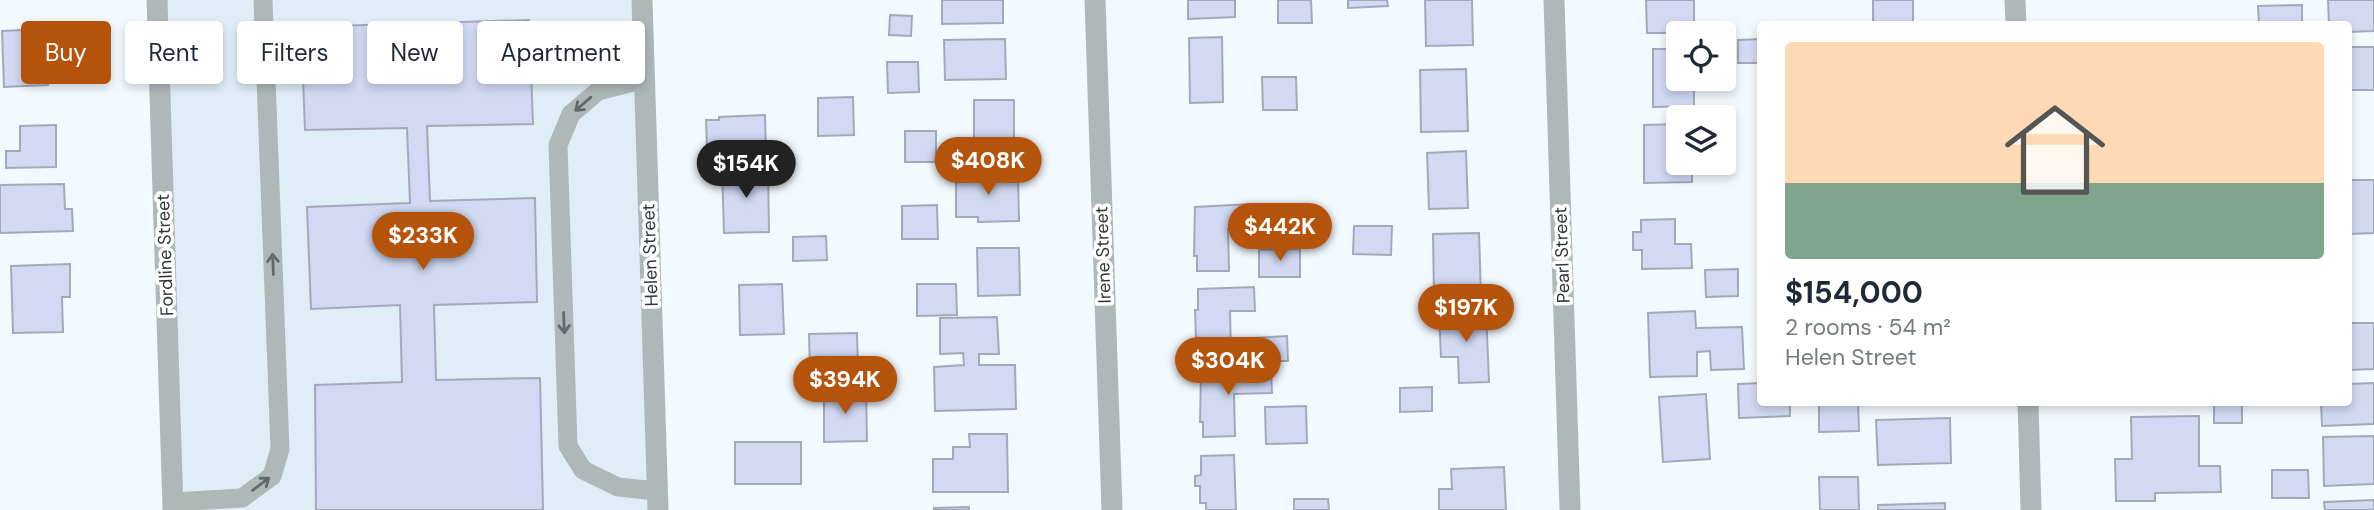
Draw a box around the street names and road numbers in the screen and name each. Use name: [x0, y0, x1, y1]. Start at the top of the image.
street label: Fordline Street: [151, 194, 179, 316]
street label: Helen Street: [636, 203, 664, 307]
street label: Irene Street: [1089, 206, 1117, 304]
street label: Pearl Street: [1548, 206, 1576, 304]

